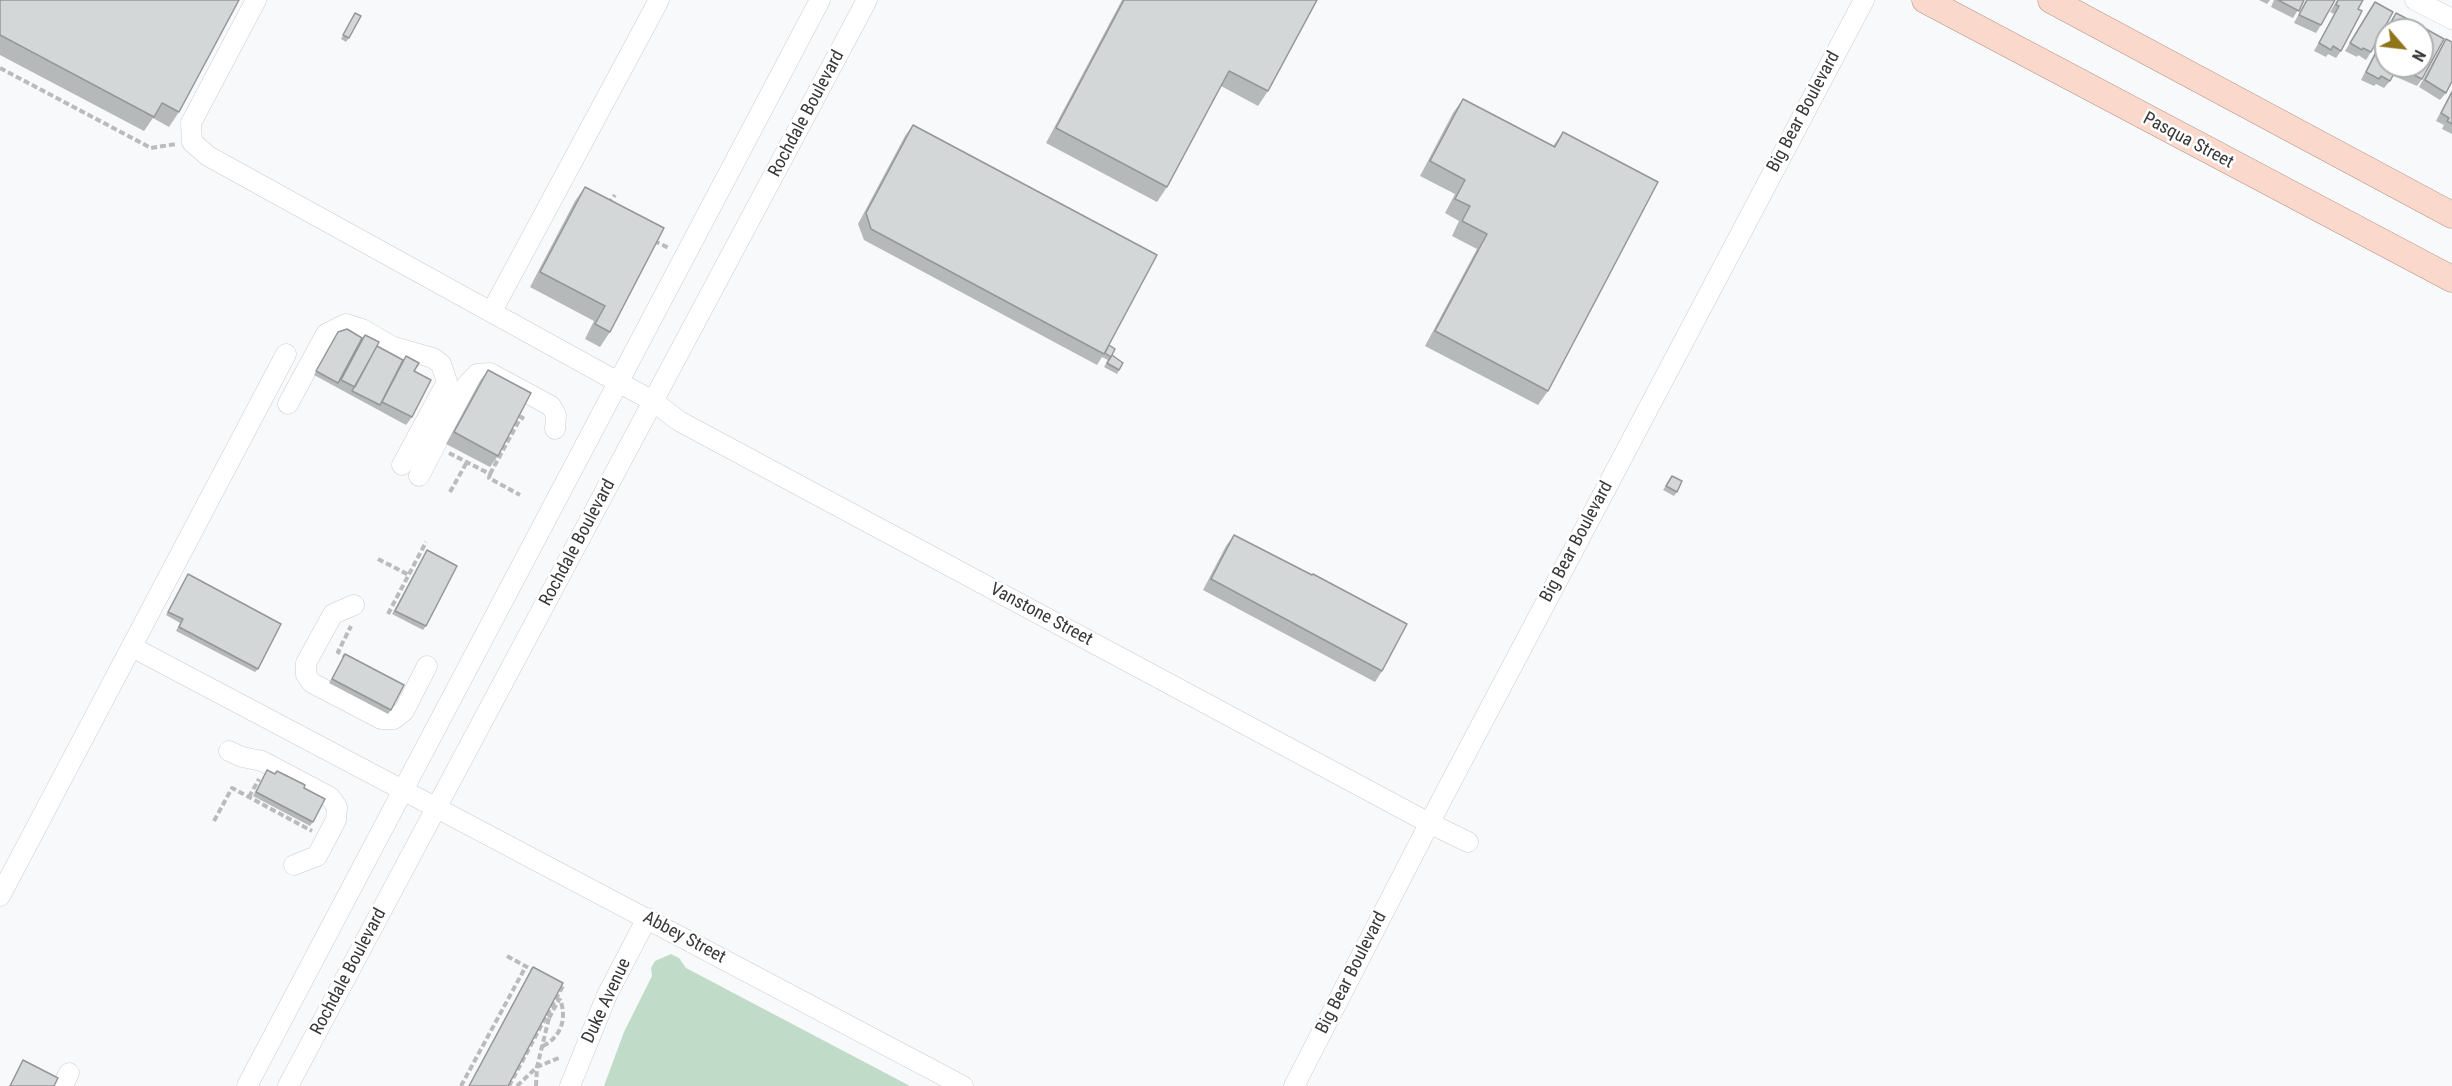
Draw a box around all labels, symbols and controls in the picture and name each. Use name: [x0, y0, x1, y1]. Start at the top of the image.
north arrow: [2374, 18, 2434, 78]
street label: Rochdale Boulevard: [765, 47, 849, 181]
text: N: [2408, 47, 2429, 65]
street label: Big Bear Boulevard: [1763, 48, 1845, 176]
street label: Pasqua Street: [2139, 108, 2237, 174]
street label: Rochdale Boulevard: [536, 476, 620, 610]
street label: Big Bear Boulevard: [1536, 478, 1618, 606]
street label: Vanstone Street: [986, 579, 1096, 651]
street label: Rochdale Boulevard: [307, 905, 391, 1039]
street label: Abbey Street: [639, 907, 729, 969]
street label: Big Bear Boulevard: [1312, 908, 1392, 1038]
street label: Duke Avenue: [578, 955, 636, 1047]

